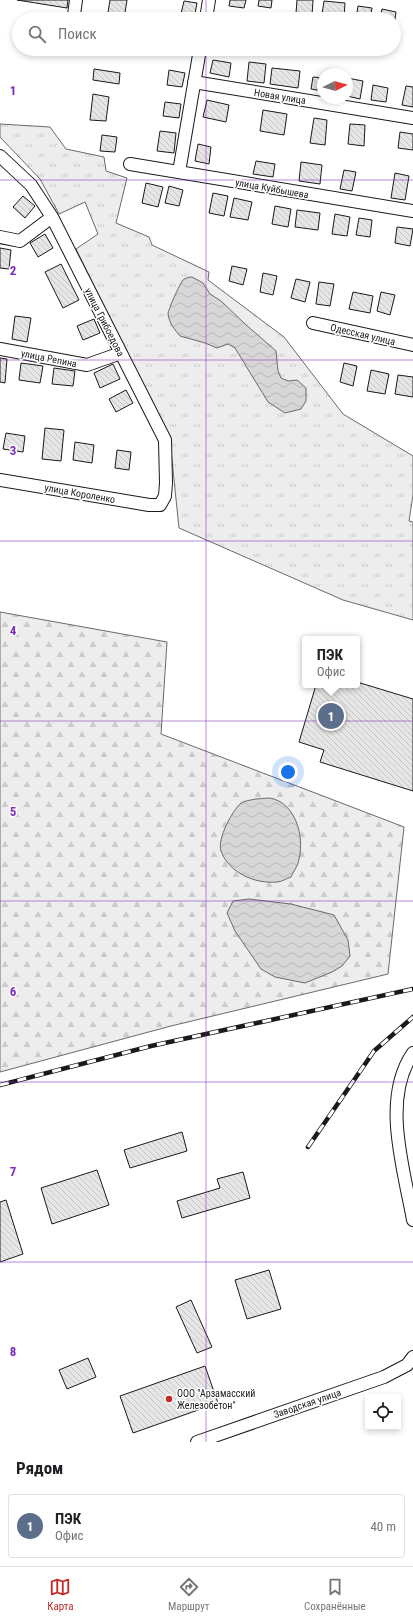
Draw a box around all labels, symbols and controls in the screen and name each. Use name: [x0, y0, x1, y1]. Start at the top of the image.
search box: [12, 12, 401, 56]
icon: search: [26, 23, 48, 45]
text: Поиск: [58, 25, 97, 43]
north arrow: [317, 68, 353, 104]
text: 1: [10, 83, 16, 98]
street label: Новая улица: [253, 87, 307, 106]
street label: улица Куйбышева: [234, 177, 310, 200]
text: 2: [10, 263, 17, 278]
street label: улица Грибоедова: [83, 286, 127, 358]
street label: Одесская улица: [329, 322, 397, 347]
street label: улица Репина: [20, 348, 78, 369]
text: 3: [10, 443, 16, 458]
street label: улица Короленко: [44, 482, 116, 505]
text: 4: [10, 623, 17, 638]
popup: [302, 636, 360, 688]
text: ПЭК: [317, 646, 343, 664]
text: Офис: [317, 664, 345, 679]
pin: 1: [318, 701, 344, 731]
your location: [278, 762, 298, 782]
text: 5: [10, 804, 17, 819]
text: 6: [10, 984, 17, 999]
text: 7: [10, 1164, 17, 1179]
text: 8: [10, 1344, 16, 1359]
street label: Заводская улица: [272, 1387, 343, 1420]
place label: ООО "Арзамасский Железобетон": [177, 1388, 255, 1411]
marker: ООО "Арзамасский Железобетон": [164, 1394, 174, 1404]
map controls: [365, 1394, 401, 1430]
button: locate: [365, 1394, 401, 1430]
text: Рядом: [16, 1458, 63, 1478]
text: ПЭК: [55, 1510, 81, 1528]
text: 1: [27, 1519, 33, 1534]
text: 40 m: [370, 1519, 396, 1534]
text: Офис: [55, 1528, 84, 1543]
tab: Карта: [47, 1576, 74, 1613]
tab: Маршрут: [168, 1576, 209, 1613]
tab: Сохранённые: [304, 1576, 366, 1613]

